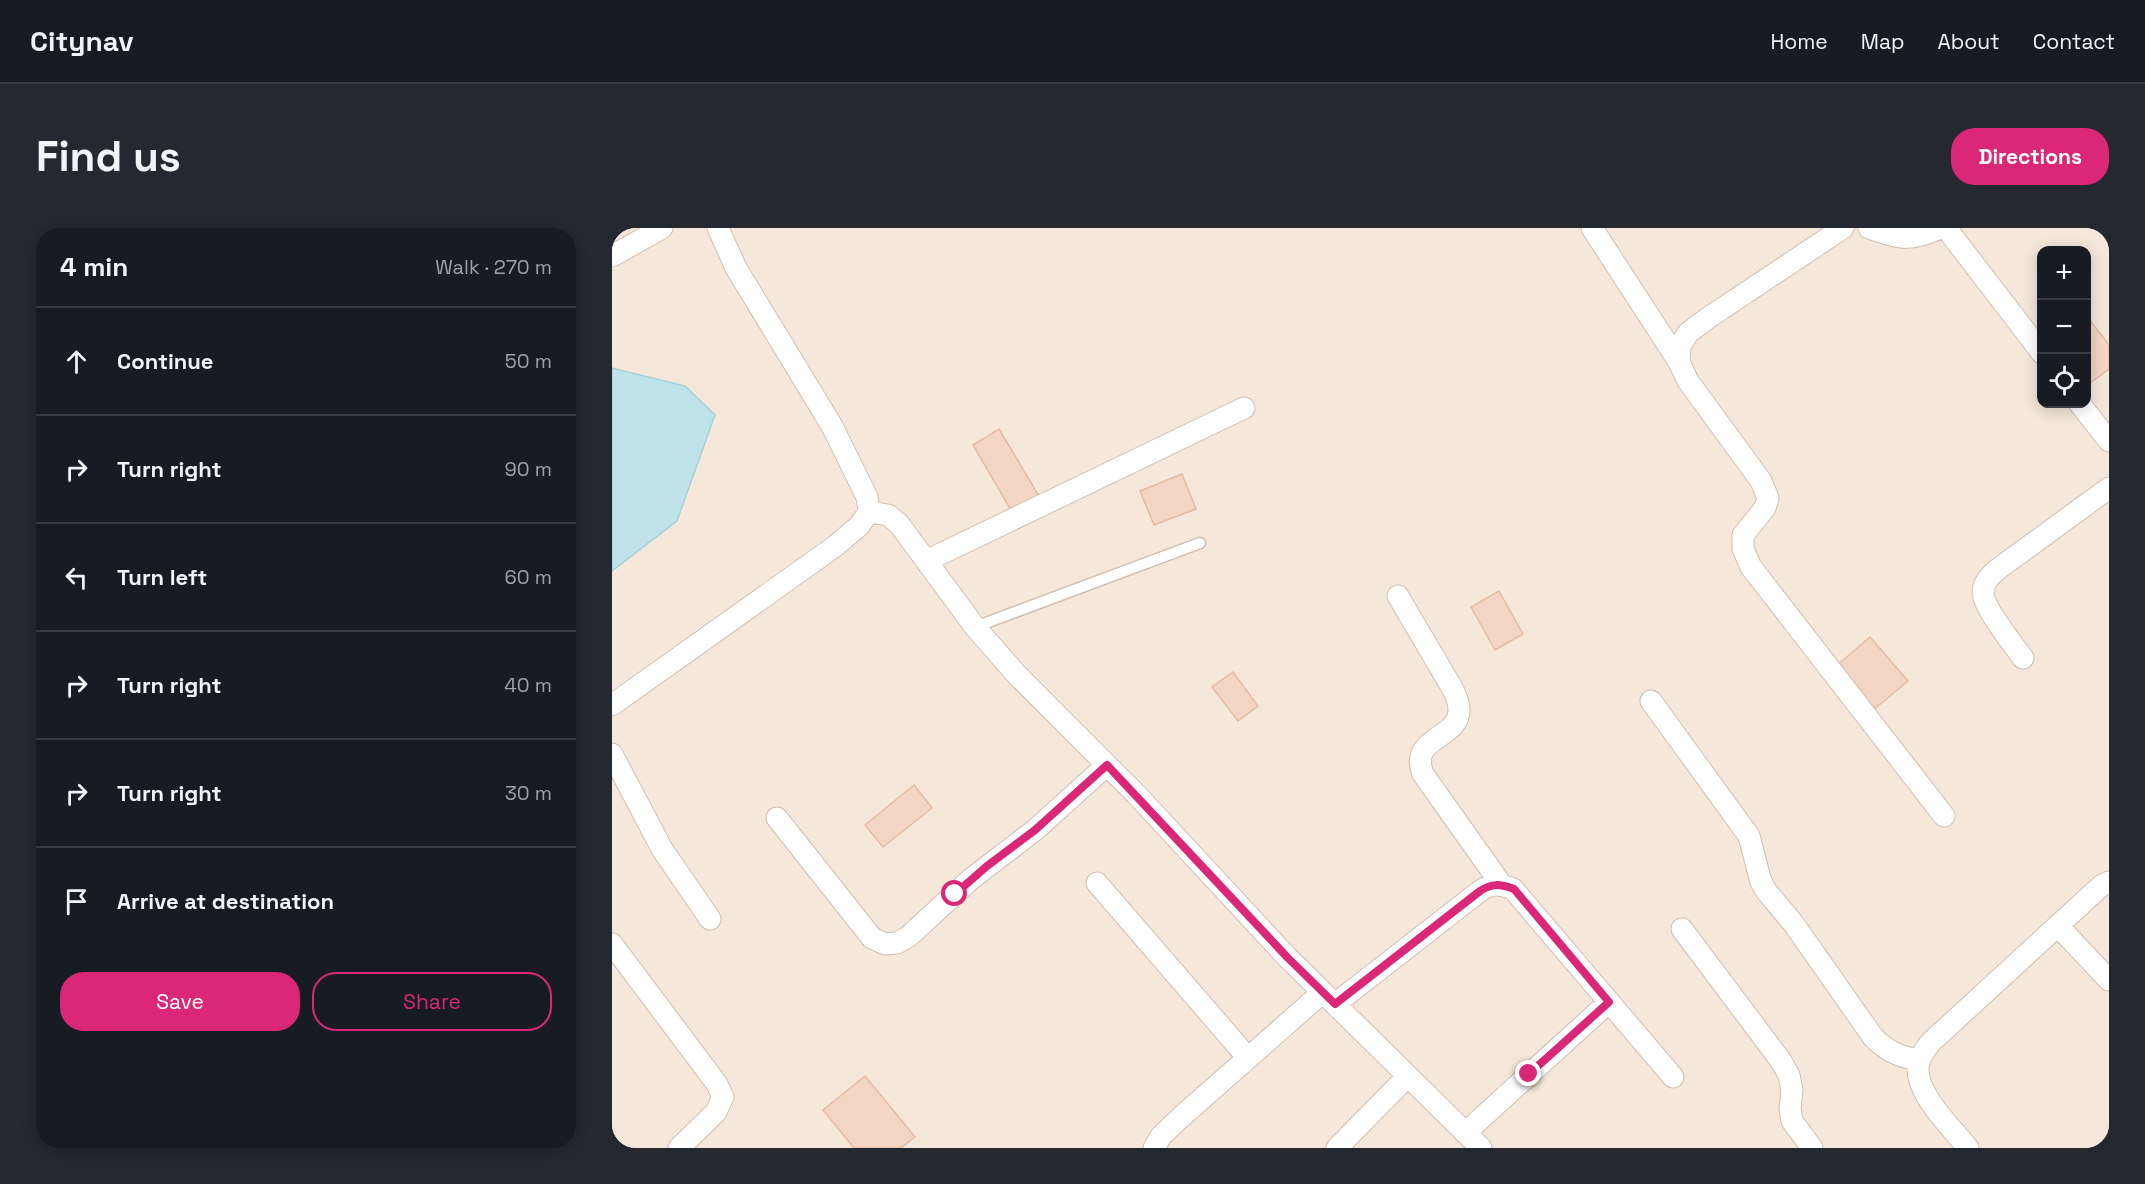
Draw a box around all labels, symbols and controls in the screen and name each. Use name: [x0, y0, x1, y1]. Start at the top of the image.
text: Citynav: [30, 23, 134, 59]
text: Home: [1770, 28, 1828, 55]
text: Map: [1861, 28, 1905, 55]
text: About: [1938, 28, 2000, 55]
text: Contact: [2033, 28, 2115, 55]
button: Directions: [1951, 128, 2109, 185]
text: Find us: [36, 130, 181, 183]
map controls: [2037, 246, 2091, 408]
button: +: [2037, 246, 2091, 300]
text: 4 min: [60, 250, 128, 284]
text: Walk · 270 m: [435, 254, 552, 280]
button: −: [2037, 300, 2091, 354]
icon: ahead: [60, 345, 93, 378]
text: Continue: [117, 347, 213, 375]
text: 50 m: [505, 348, 552, 374]
button: locate: [2037, 354, 2091, 408]
icon: right: [60, 453, 93, 486]
text: Turn right: [117, 455, 222, 483]
text: 90 m: [505, 456, 552, 482]
icon: left: [60, 561, 93, 594]
text: Turn left: [117, 563, 207, 591]
text: 60 m: [505, 564, 552, 590]
icon: right: [60, 669, 93, 702]
text: Turn right: [117, 671, 222, 699]
text: 40 m: [504, 672, 552, 698]
icon: right: [60, 777, 93, 810]
text: Turn right: [117, 779, 222, 807]
text: 30 m: [505, 780, 552, 806]
route start: [941, 880, 967, 906]
icon: arrive: [60, 885, 93, 918]
text: Arrive at destination: [117, 887, 334, 915]
button: Save: [60, 972, 300, 1031]
button: Share: [312, 972, 552, 1031]
route end: [1515, 1060, 1541, 1086]

